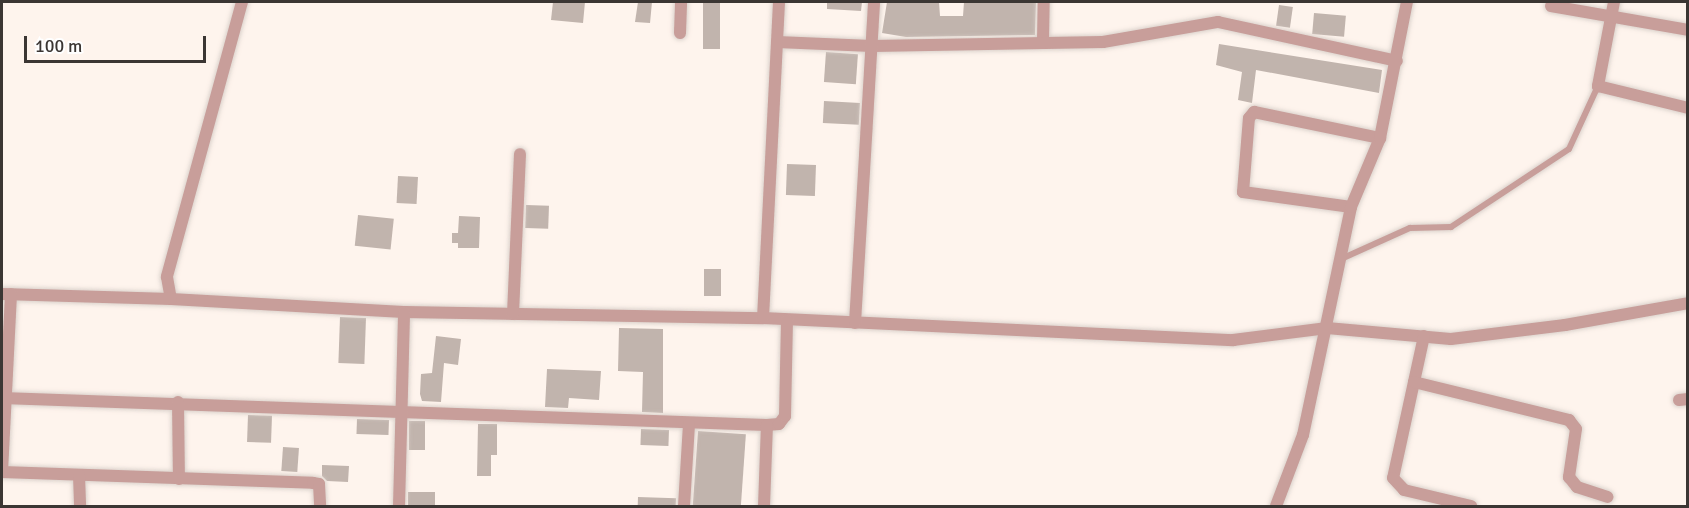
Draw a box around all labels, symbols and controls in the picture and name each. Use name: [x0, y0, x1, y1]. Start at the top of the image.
scale bar: [27, 24, 208, 62]
text: 100 m: [35, 35, 82, 57]

